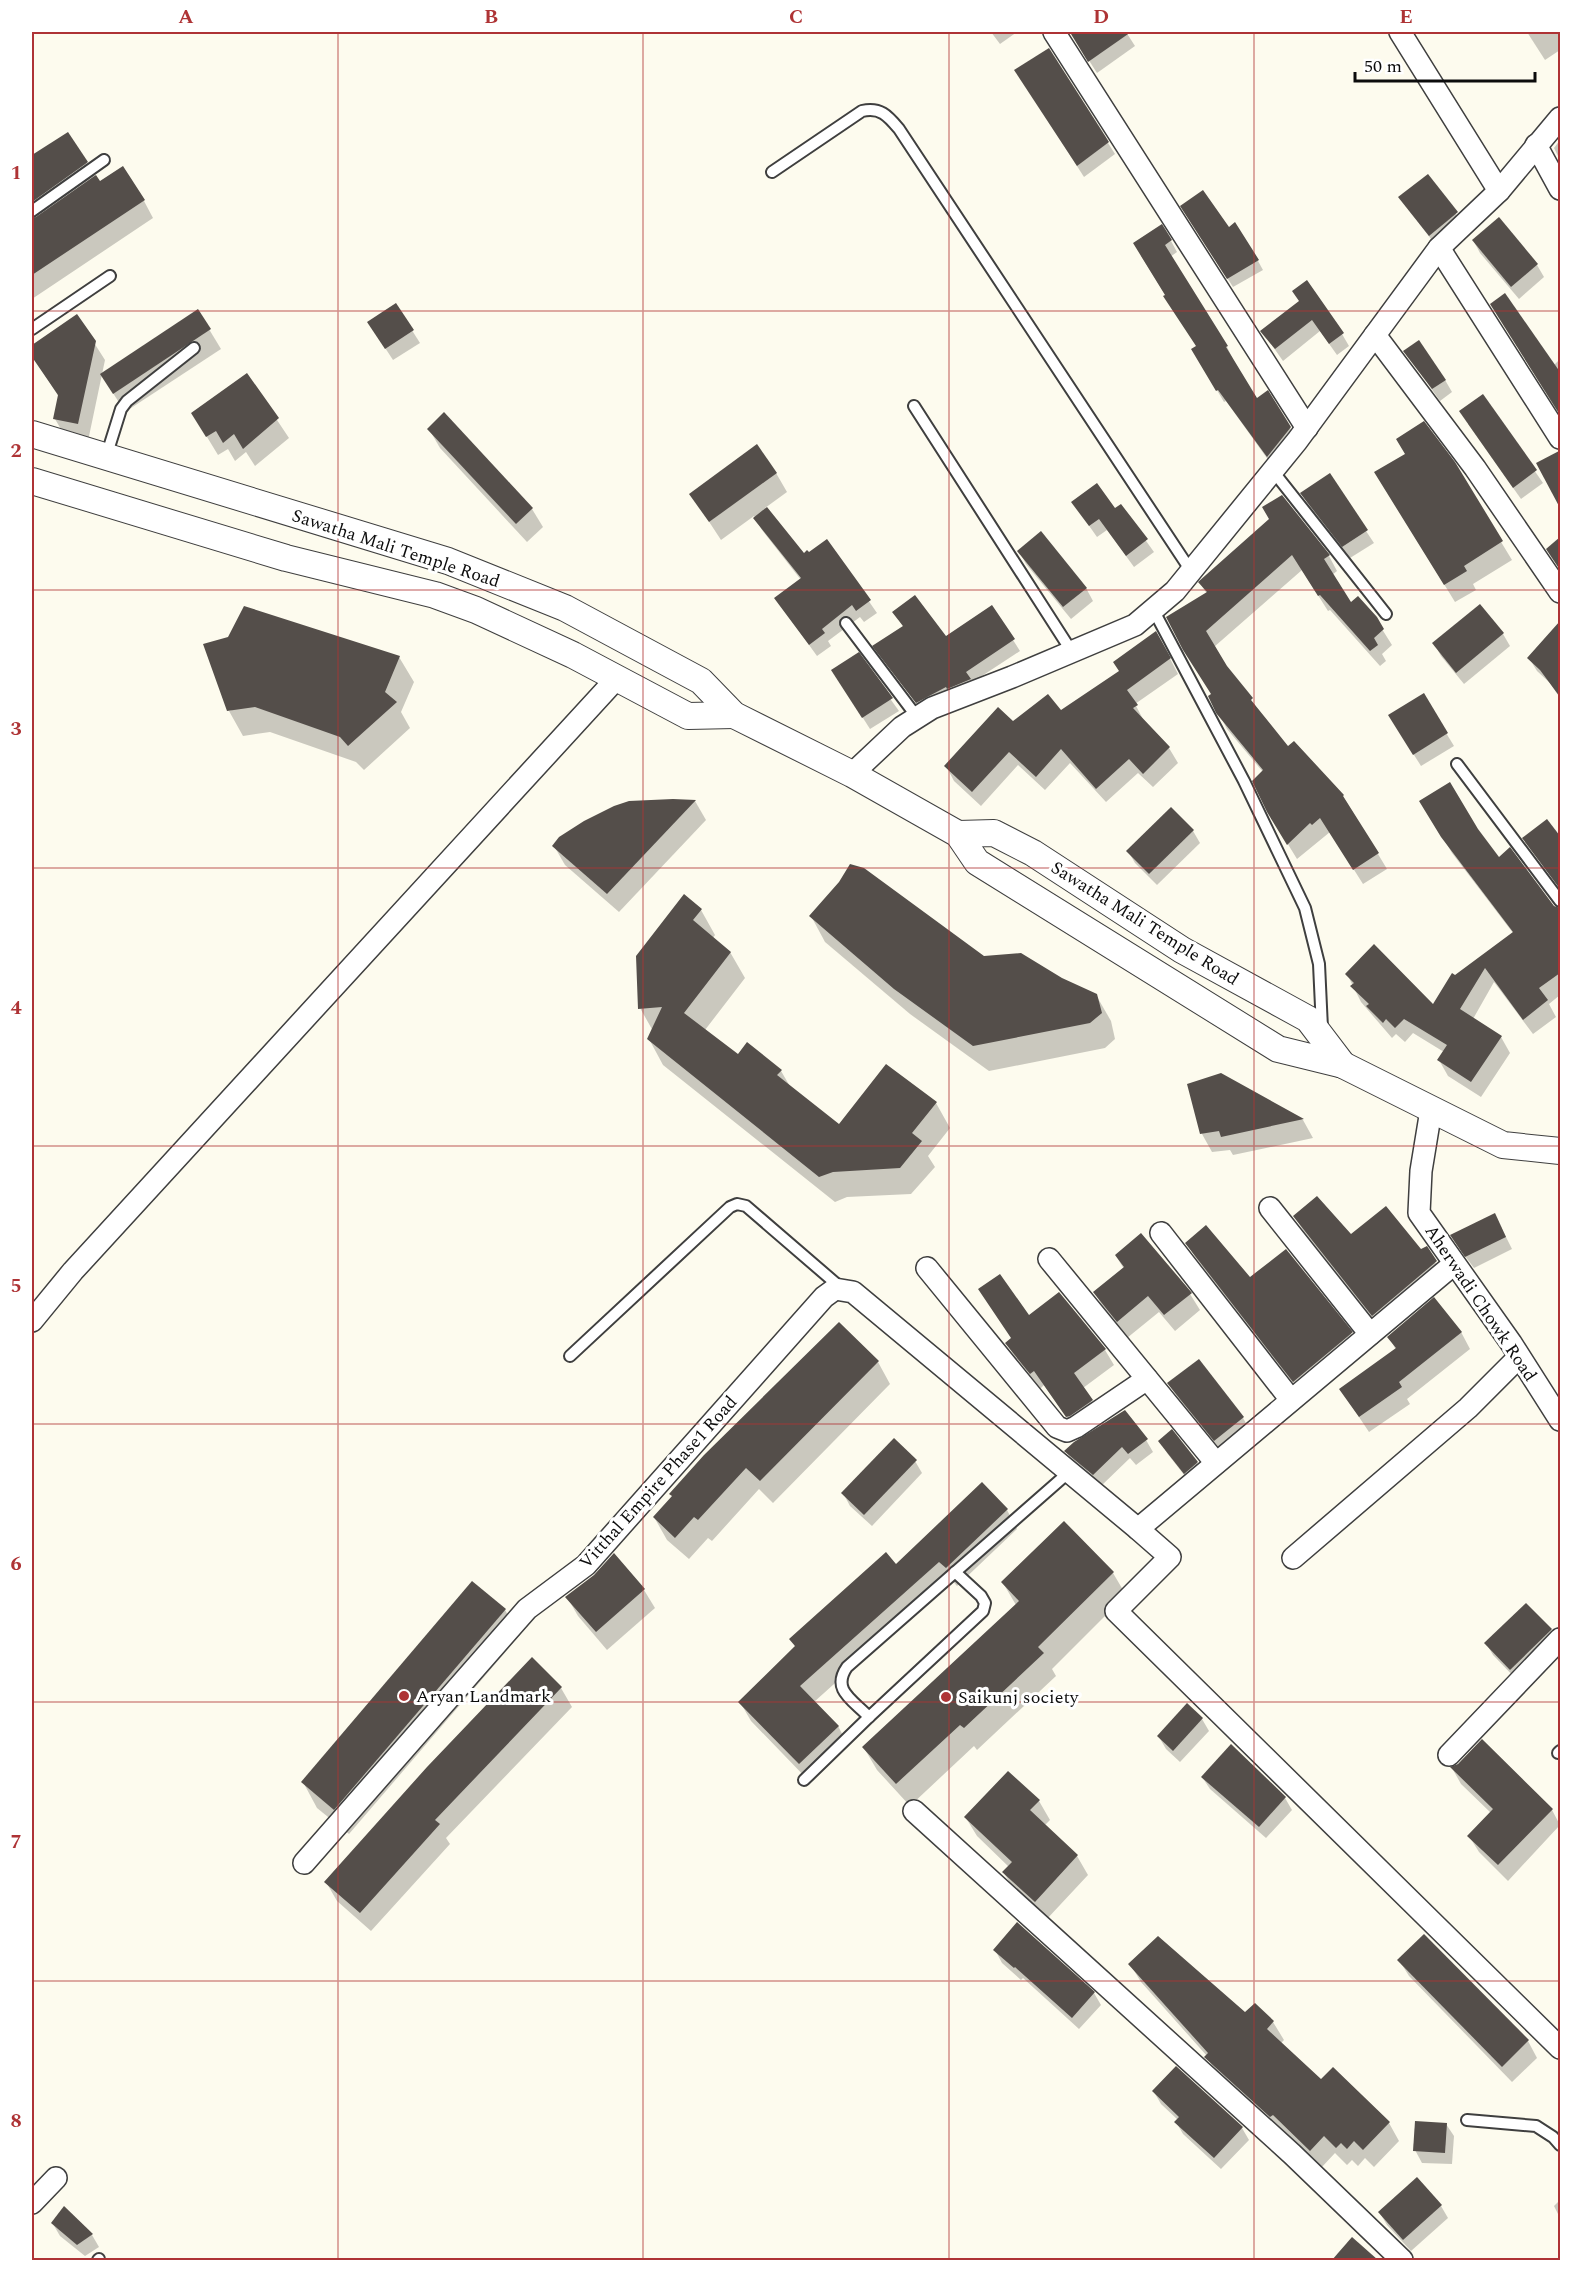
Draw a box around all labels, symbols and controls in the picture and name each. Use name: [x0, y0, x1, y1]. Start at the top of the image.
text: A: [178, 2, 194, 32]
text: B: [484, 2, 498, 32]
text: C: [789, 2, 803, 32]
text: D: [1093, 2, 1109, 32]
text: E: [1399, 2, 1413, 32]
scale bar: [1355, 45, 1535, 83]
text: 50 m: [1364, 53, 1402, 80]
text: 1: [10, 158, 22, 188]
text: 2: [10, 436, 22, 466]
street label: Sawatha Mali Temple Road: [288, 502, 503, 595]
text: 3: [10, 714, 22, 744]
street label: Sawatha Mali Temple Road: [1045, 854, 1244, 992]
text: 4: [10, 993, 22, 1023]
street label: Aherwadi Chowk Road: [1418, 1219, 1543, 1387]
text: 5: [10, 1271, 22, 1301]
street label: Vitthal Empire Phase1 Road: [573, 1390, 744, 1575]
text: 6: [10, 1549, 22, 1579]
place label: Aryan Landmark: [416, 1683, 551, 1710]
place label: Saikunj society: [958, 1684, 1080, 1711]
marker: Aryan Landmark: [397, 1689, 411, 1703]
marker: Saikunj society: [939, 1690, 953, 1704]
text: 7: [10, 1827, 22, 1857]
text: 8: [10, 2106, 22, 2136]

